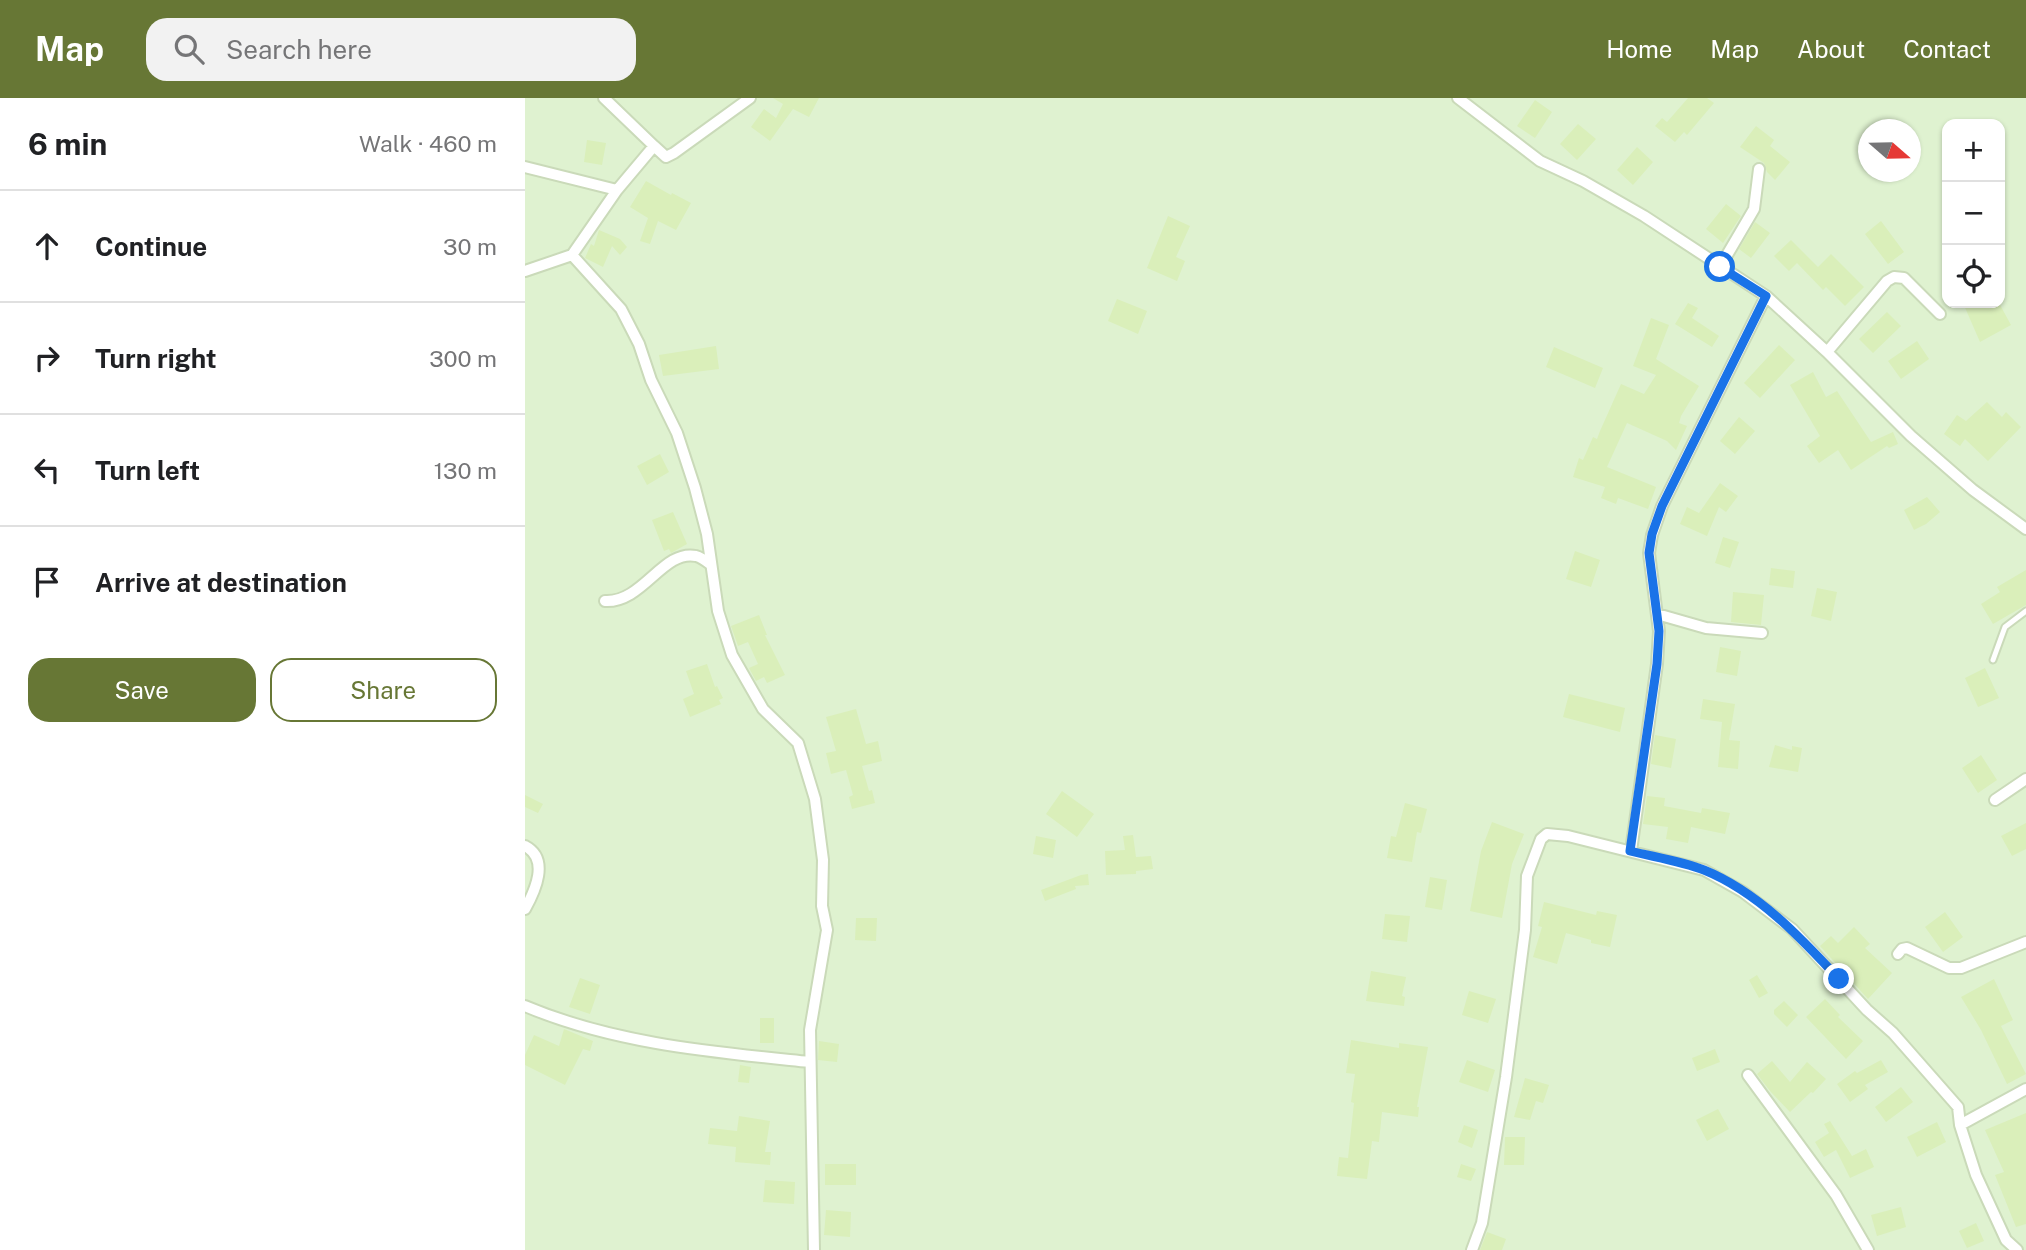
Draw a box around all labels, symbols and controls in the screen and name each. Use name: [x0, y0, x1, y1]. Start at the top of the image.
search box: [146, 18, 636, 81]
text: Map: [35, 30, 104, 68]
icon: search: [170, 30, 208, 68]
text: Search here: [226, 34, 372, 65]
text: Home: [1606, 35, 1672, 63]
text: Map: [1710, 35, 1759, 63]
text: About: [1797, 35, 1865, 63]
text: Contact: [1903, 35, 1991, 63]
north arrow: [1858, 119, 1921, 182]
map controls: [1942, 119, 2005, 308]
button: +: [1942, 119, 2005, 182]
text: 6 min: [28, 126, 107, 162]
text: Walk · 460 m: [359, 130, 497, 157]
button: −: [1942, 182, 2005, 245]
icon: ahead: [28, 227, 66, 265]
text: Continue: [95, 231, 207, 262]
text: 30 m: [443, 233, 497, 260]
button: locate: [1942, 245, 2005, 308]
route start: [1704, 251, 1735, 282]
icon: right: [28, 339, 66, 377]
text: Turn right: [95, 343, 217, 374]
text: 300 m: [429, 345, 497, 372]
icon: left: [28, 451, 66, 489]
text: Turn left: [95, 455, 200, 486]
text: 130 m: [434, 457, 497, 484]
icon: arrive: [28, 563, 66, 601]
text: Arrive at destination: [95, 567, 347, 598]
button: Save: [28, 658, 256, 722]
button: Share: [270, 658, 497, 722]
route end: [1823, 963, 1854, 994]

